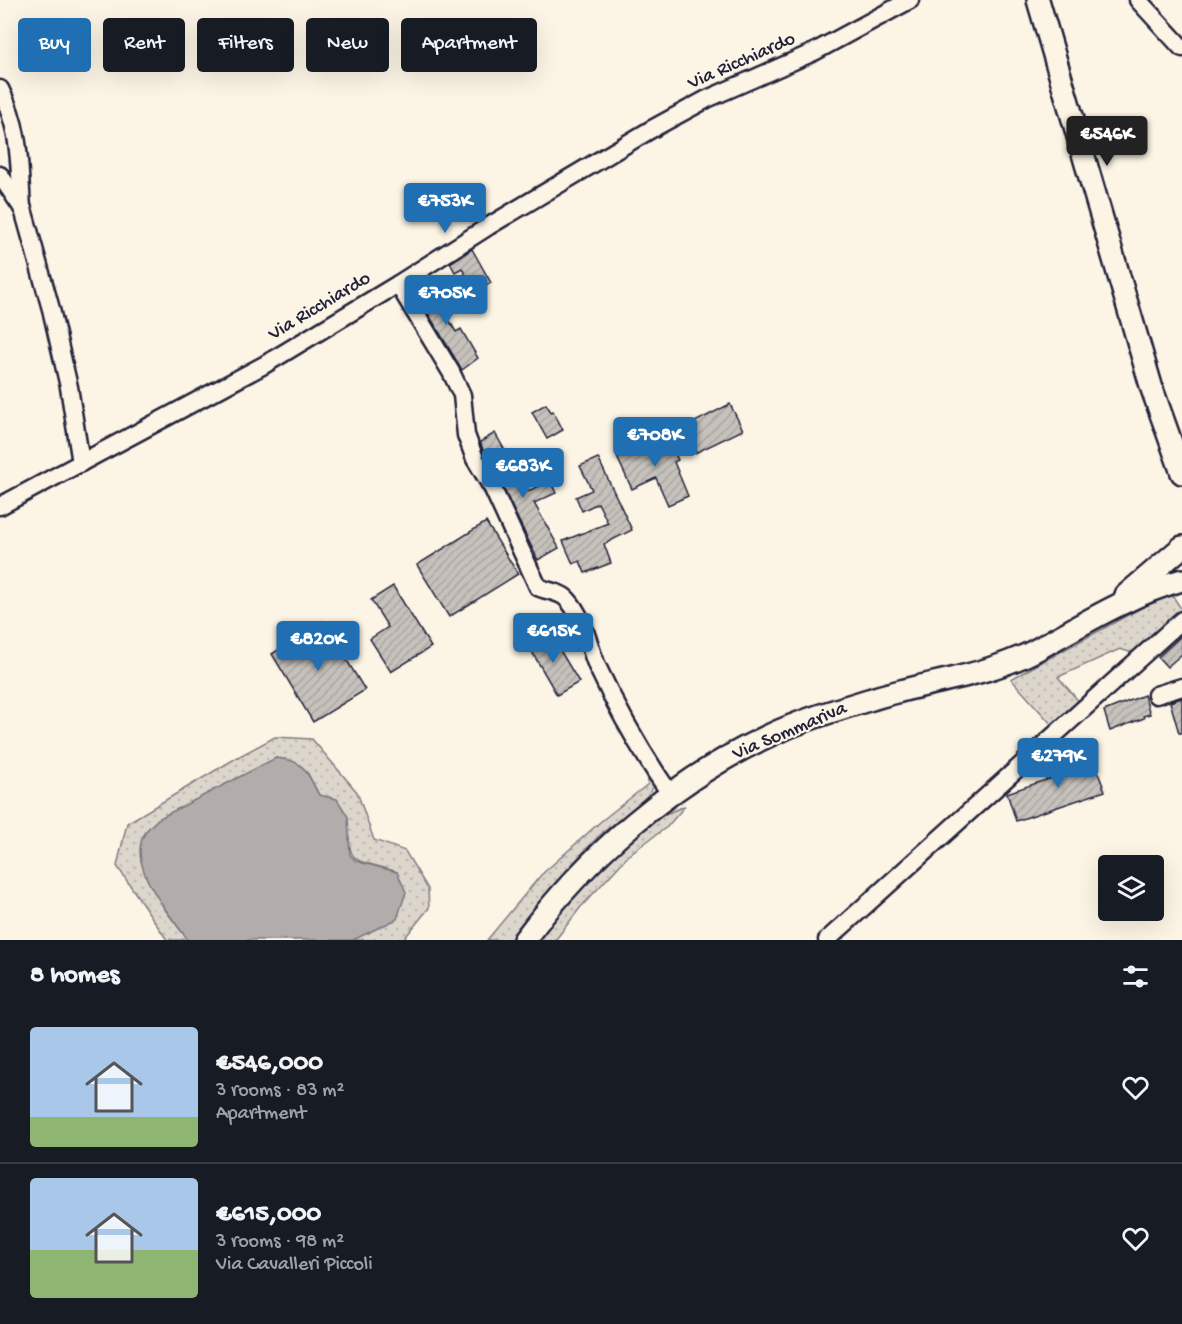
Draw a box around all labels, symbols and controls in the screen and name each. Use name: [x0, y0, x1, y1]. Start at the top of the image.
chip: Buy: [18, 18, 91, 72]
chip: Rent: [103, 18, 185, 72]
chip: Filters: [197, 18, 294, 72]
chip: New: [306, 18, 389, 72]
chip: Apartment: [401, 18, 537, 72]
street label: Via Ricchiardo: [684, 28, 799, 96]
pin: €546K: [1065, 116, 1149, 167]
text: €546K: [1080, 124, 1134, 147]
pin: €753K: [403, 183, 487, 234]
text: €753K: [418, 191, 472, 214]
street label: Via Ricchiardo: [264, 268, 375, 347]
pin: €705K: [404, 275, 488, 326]
text: €705K: [418, 283, 474, 306]
pin: €708K: [613, 417, 697, 468]
text: €708K: [627, 425, 683, 448]
pin: €683K: [481, 448, 565, 499]
text: €683K: [496, 456, 550, 479]
pin: €615K: [511, 613, 595, 664]
pin: €820K: [276, 621, 360, 672]
text: €615K: [527, 621, 579, 644]
text: €820K: [290, 629, 346, 652]
street label: Via Sommariva: [729, 697, 851, 767]
pin: €279K: [1016, 738, 1100, 789]
text: €279K: [1031, 746, 1085, 769]
map controls: [1098, 855, 1164, 921]
button: layers: [1098, 855, 1164, 921]
icon: filters: [1119, 960, 1152, 993]
text: 8 homes: [30, 961, 119, 992]
text: €546,000: [216, 1049, 323, 1080]
icon: home: [78, 1051, 150, 1123]
icon: heart: [1119, 1071, 1152, 1104]
text: 3 rooms · 83 m²: [216, 1080, 344, 1103]
text: Apartment: [216, 1103, 306, 1126]
text: €615,000: [216, 1200, 321, 1231]
icon: home: [78, 1202, 150, 1274]
icon: heart: [1119, 1222, 1152, 1255]
text: 3 rooms · 98 m²: [216, 1231, 344, 1254]
text: Via Cavalleri Piccoli: [216, 1254, 373, 1277]

